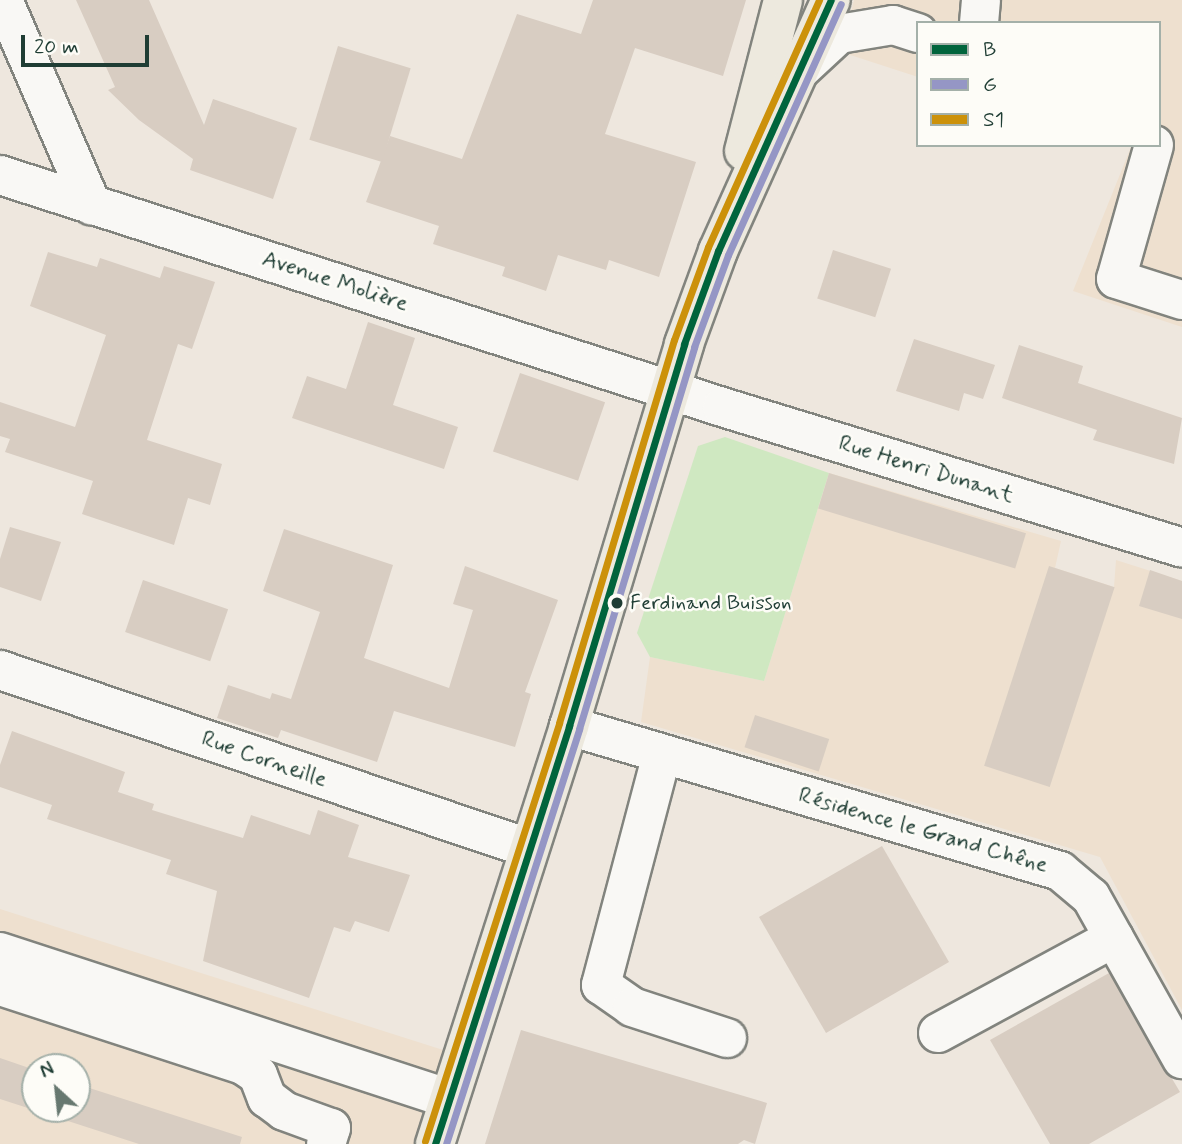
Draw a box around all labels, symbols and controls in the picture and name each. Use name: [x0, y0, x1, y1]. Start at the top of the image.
scale bar: [24, 21, 152, 65]
legend: [916, 21, 1161, 147]
text: 20 m: [34, 33, 79, 61]
text: B: [983, 36, 996, 64]
text: G: [983, 71, 997, 99]
text: S1: [983, 106, 1004, 134]
street label: Avenue Molière: [258, 245, 412, 319]
street label: Rue Henri Dunant: [835, 430, 1017, 510]
place label: Ferdinand Buisson: [630, 590, 792, 616]
marker: Ferdinand Buisson: [610, 596, 624, 610]
street label: Rue Corneille: [197, 725, 331, 795]
street label: Résidence le Grand Chêne: [793, 782, 1053, 880]
north arrow: [21, 1053, 91, 1123]
text: N: [36, 1057, 58, 1085]

